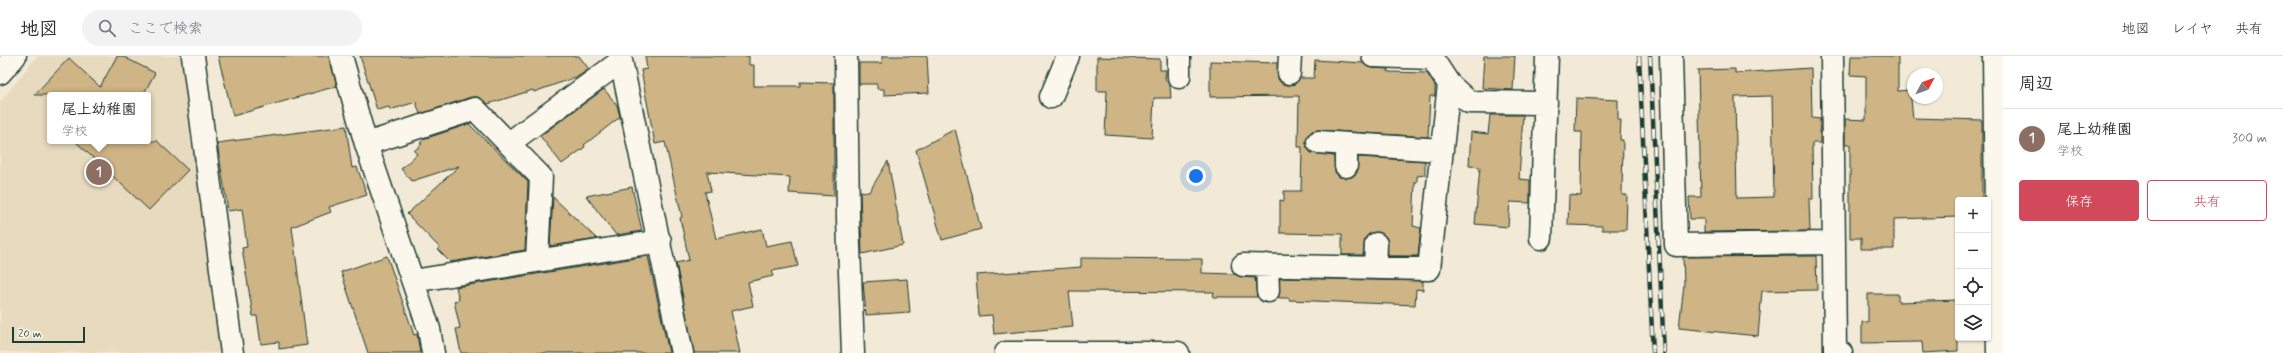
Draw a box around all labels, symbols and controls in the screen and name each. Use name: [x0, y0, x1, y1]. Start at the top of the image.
search box: [82, 10, 362, 46]
text: 地図: [20, 17, 58, 42]
icon: search: [96, 17, 118, 39]
text: ここで検索: [128, 19, 203, 39]
text: 地図: [2122, 20, 2150, 38]
text: レイヤ: [2172, 20, 2213, 38]
text: 共有: [2235, 20, 2263, 38]
north arrow: [1907, 68, 1943, 104]
text: 周辺: [2019, 73, 2053, 95]
popup: [47, 92, 151, 144]
text: 尾上幼稚園: [61, 100, 137, 120]
text: 尾上幼稚園: [2057, 120, 2132, 140]
text: 学校: [61, 123, 88, 140]
text: 1: [2029, 130, 2035, 147]
text: 300 m: [2232, 130, 2267, 147]
text: 学校: [2057, 143, 2083, 160]
pin: 1: [86, 157, 112, 187]
your location: [1186, 166, 1206, 186]
button: 保存: [2019, 180, 2139, 221]
button: 共有: [2147, 180, 2267, 221]
map controls: [1955, 197, 1991, 341]
button: +: [1955, 197, 1991, 233]
button: −: [1955, 233, 1991, 269]
button: locate: [1955, 269, 1991, 305]
button: layers: [1955, 305, 1991, 341]
scale bar: [12, 325, 85, 344]
text: 20 m: [18, 327, 41, 341]

